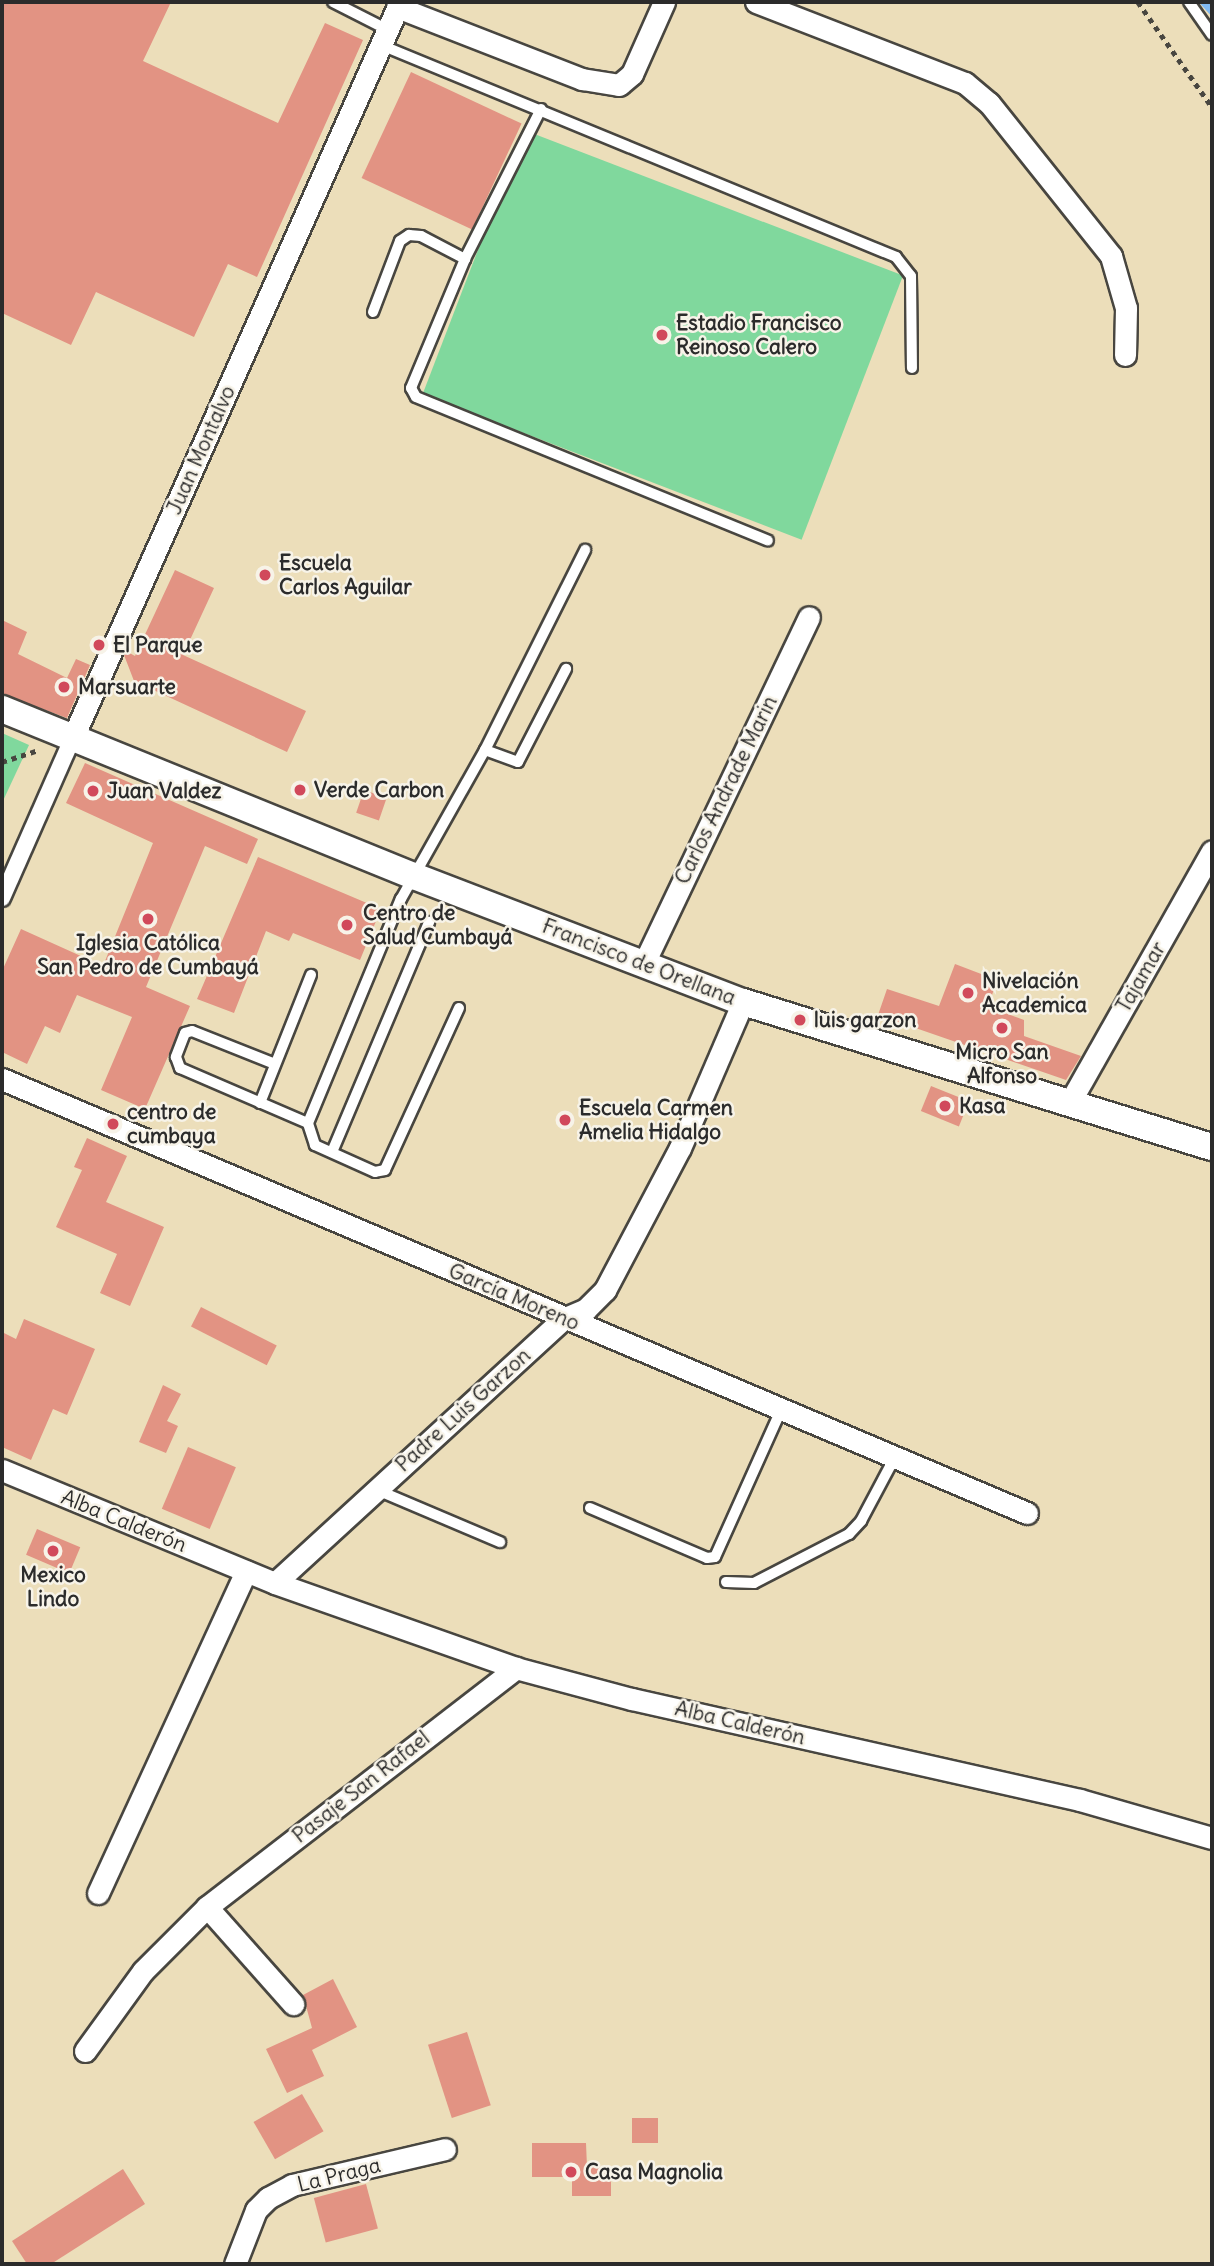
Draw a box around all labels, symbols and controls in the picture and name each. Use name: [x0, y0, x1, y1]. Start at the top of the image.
place label: Estadio Francisco Reinoso Calero: [676, 310, 841, 360]
marker: Estadio Francisco Reinoso Calero: [654, 327, 670, 343]
street label: Juan Montalvo: [161, 382, 241, 518]
place label: Escuela Carlos Aguilar: [279, 550, 412, 600]
marker: Escuela Carlos Aguilar: [257, 567, 273, 583]
place label: El Parque: [113, 632, 203, 658]
marker: El Parque: [91, 637, 107, 653]
place label: Marsuarte: [78, 674, 176, 700]
marker: Marsuarte: [56, 679, 72, 695]
street label: Carlos Andrade Marin: [669, 692, 783, 888]
place label: Verde Carbon: [314, 777, 444, 803]
place label: Juan Valdez: [107, 778, 222, 804]
marker: Verde Carbon: [292, 782, 308, 798]
marker: Juan Valdez: [85, 783, 101, 799]
place label: Centro de Salud Cumbayá: [363, 900, 512, 950]
marker: Iglesia Católica San Pedro de Cumbayá: [140, 911, 156, 927]
street label: Francisco de Orellana: [539, 913, 739, 1011]
marker: Centro de Salud Cumbayá: [337, 915, 357, 935]
place label: Iglesia Católica San Pedro de Cumbayá: [37, 930, 259, 980]
street label: Tajamar: [1111, 937, 1171, 1017]
place label: Nivelación Academica: [982, 968, 1087, 1018]
marker: Nivelación Academica: [960, 985, 976, 1001]
place label: luis garzon: [814, 1007, 916, 1033]
marker: luis garzon: [792, 1012, 808, 1028]
marker: Micro San Alfonso: [994, 1020, 1010, 1036]
place label: Micro San Alfonso: [955, 1039, 1049, 1089]
place label: Kasa: [959, 1093, 1005, 1119]
place label: Escuela Carmen Amelia Hidalgo: [579, 1095, 733, 1145]
marker: Kasa: [937, 1098, 953, 1114]
place label: centro de cumbaya: [127, 1099, 216, 1149]
marker: Escuela Carmen Amelia Hidalgo: [557, 1112, 573, 1128]
marker: centro de cumbaya: [105, 1116, 121, 1132]
street label: García Moreno: [445, 1258, 583, 1336]
street label: Padre Luis Garzon: [390, 1343, 536, 1477]
street label: Alba Calderón: [58, 1484, 190, 1558]
marker: Mexico Lindo: [45, 1543, 61, 1559]
place label: Mexico Lindo: [20, 1562, 86, 1612]
street label: Alba Calderón: [672, 1696, 808, 1750]
street label: Pasaje San Rafael: [287, 1726, 435, 1848]
street label: La Praga: [295, 2153, 383, 2197]
place label: Casa Magnolia: [585, 2159, 723, 2185]
marker: Casa Magnolia: [563, 2164, 579, 2180]

